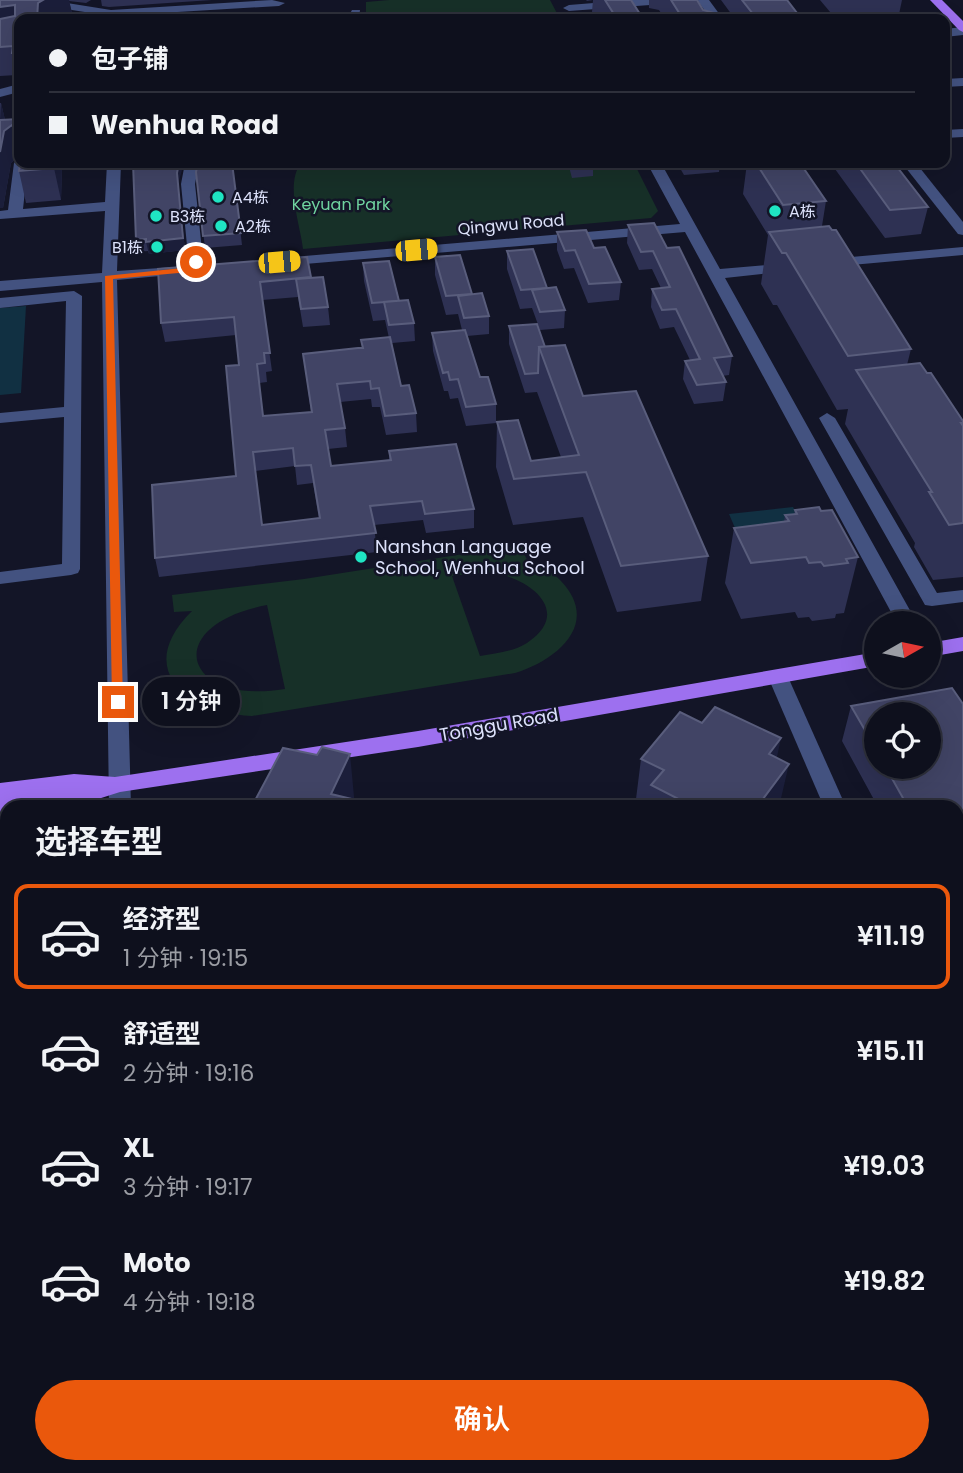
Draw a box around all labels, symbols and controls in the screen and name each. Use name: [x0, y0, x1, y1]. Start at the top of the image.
text: 包子铺: [91, 41, 169, 77]
text: Wenhua Road: [91, 107, 279, 143]
place label: A4栋: [232, 186, 269, 209]
marker: A4栋: [210, 189, 226, 205]
park label: Keyuan Park: [292, 193, 391, 216]
place label: A栋: [789, 200, 816, 223]
marker: A栋: [767, 203, 783, 219]
place label: B3栋: [170, 205, 205, 228]
marker: B3栋: [148, 208, 164, 224]
street label: Qingwu Road: [457, 208, 565, 241]
place label: A2栋: [235, 215, 271, 238]
marker: A2栋: [213, 218, 229, 234]
place label: B1栋: [112, 236, 143, 259]
car: [395, 238, 438, 262]
marker: B1栋: [149, 239, 165, 255]
route start: [180, 246, 212, 278]
car: [258, 250, 301, 274]
place label: Nanshan Language School, Wenhua School: [375, 534, 585, 580]
marker: Nanshan Language School, Wenhua School: [353, 549, 369, 565]
north arrow: [864, 611, 942, 688]
map controls: [864, 611, 941, 779]
callout: 1 分钟: [142, 678, 241, 726]
text: 1 分钟: [161, 685, 221, 717]
route end: [102, 686, 134, 718]
street label: Tonggu Road: [438, 702, 560, 747]
button: locate: [864, 702, 941, 779]
text: 选择车型: [35, 819, 163, 864]
text: 经济型: [123, 901, 201, 937]
icon: car: [39, 905, 102, 968]
text: ¥11.19: [857, 918, 925, 954]
text: 1 分钟 · 19:15: [123, 942, 248, 974]
text: 舒适型: [123, 1016, 201, 1052]
icon: car: [39, 1020, 102, 1083]
text: ¥15.11: [857, 1033, 925, 1069]
text: 2 分钟 · 19:16: [123, 1057, 254, 1089]
text: XL: [123, 1130, 154, 1166]
icon: car: [39, 1135, 102, 1198]
text: ¥19.03: [844, 1148, 925, 1184]
text: 3 分钟 · 19:17: [123, 1171, 253, 1203]
text: Moto: [123, 1245, 191, 1281]
icon: car: [39, 1250, 102, 1313]
text: ¥19.82: [844, 1263, 925, 1299]
text: 4 分钟 · 19:18: [123, 1286, 255, 1318]
button: 确认: [35, 1380, 929, 1460]

